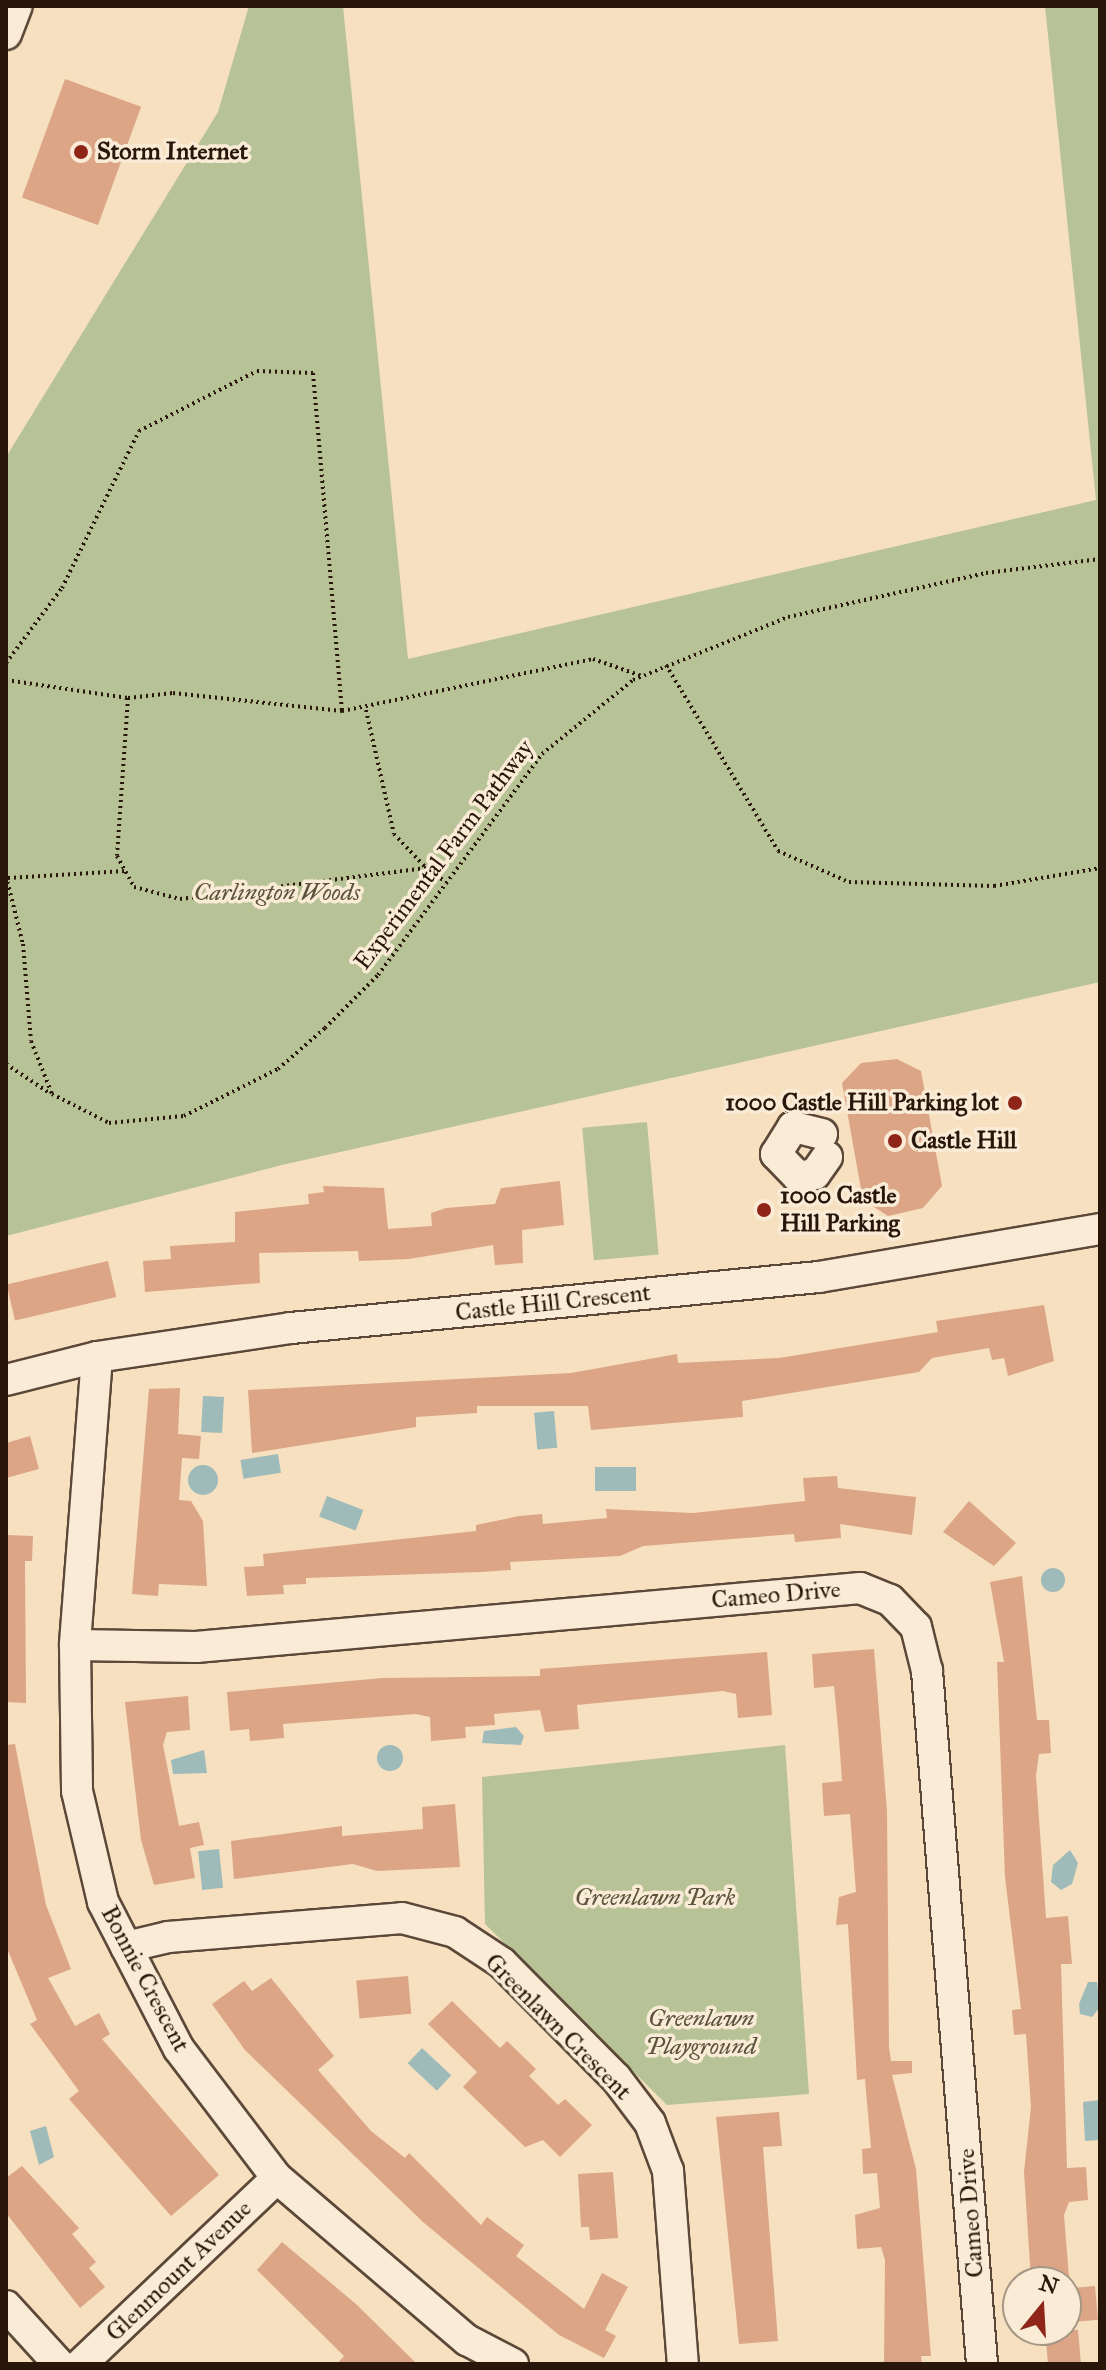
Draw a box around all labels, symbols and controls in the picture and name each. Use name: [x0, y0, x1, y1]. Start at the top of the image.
place label: Storm Internet: [97, 138, 248, 166]
marker: Storm Internet: [72, 143, 90, 161]
street label: Experimental Farm Pathway: [348, 734, 540, 976]
park label: Carlington Woods: [194, 879, 360, 907]
place label: 1000 Castle Hill Parking lot: [725, 1089, 999, 1117]
marker: 1000 Castle Hill Parking lot: [1006, 1094, 1024, 1112]
place label: Castle Hill: [911, 1127, 1017, 1155]
marker: Castle Hill: [886, 1132, 904, 1150]
place label: 1000 Castle Hill Parking: [780, 1182, 900, 1238]
marker: 1000 Castle Hill Parking: [755, 1201, 773, 1219]
street label: Castle Hill Crescent: [454, 1278, 652, 1328]
street label: Cameo Drive: [710, 1575, 842, 1615]
park label: Greenlawn Park: [574, 1884, 736, 1912]
street label: Bonnie Crescent: [94, 1901, 196, 2057]
street label: Greenlawn Crescent: [479, 1948, 637, 2106]
park label: Greenlawn Playground: [646, 2005, 756, 2061]
street label: Cameo Drive: [952, 2147, 990, 2279]
street label: Glenmount Avenue: [100, 2194, 258, 2348]
north arrow: [1002, 2266, 1082, 2346]
text: N: [1036, 2269, 1062, 2300]

